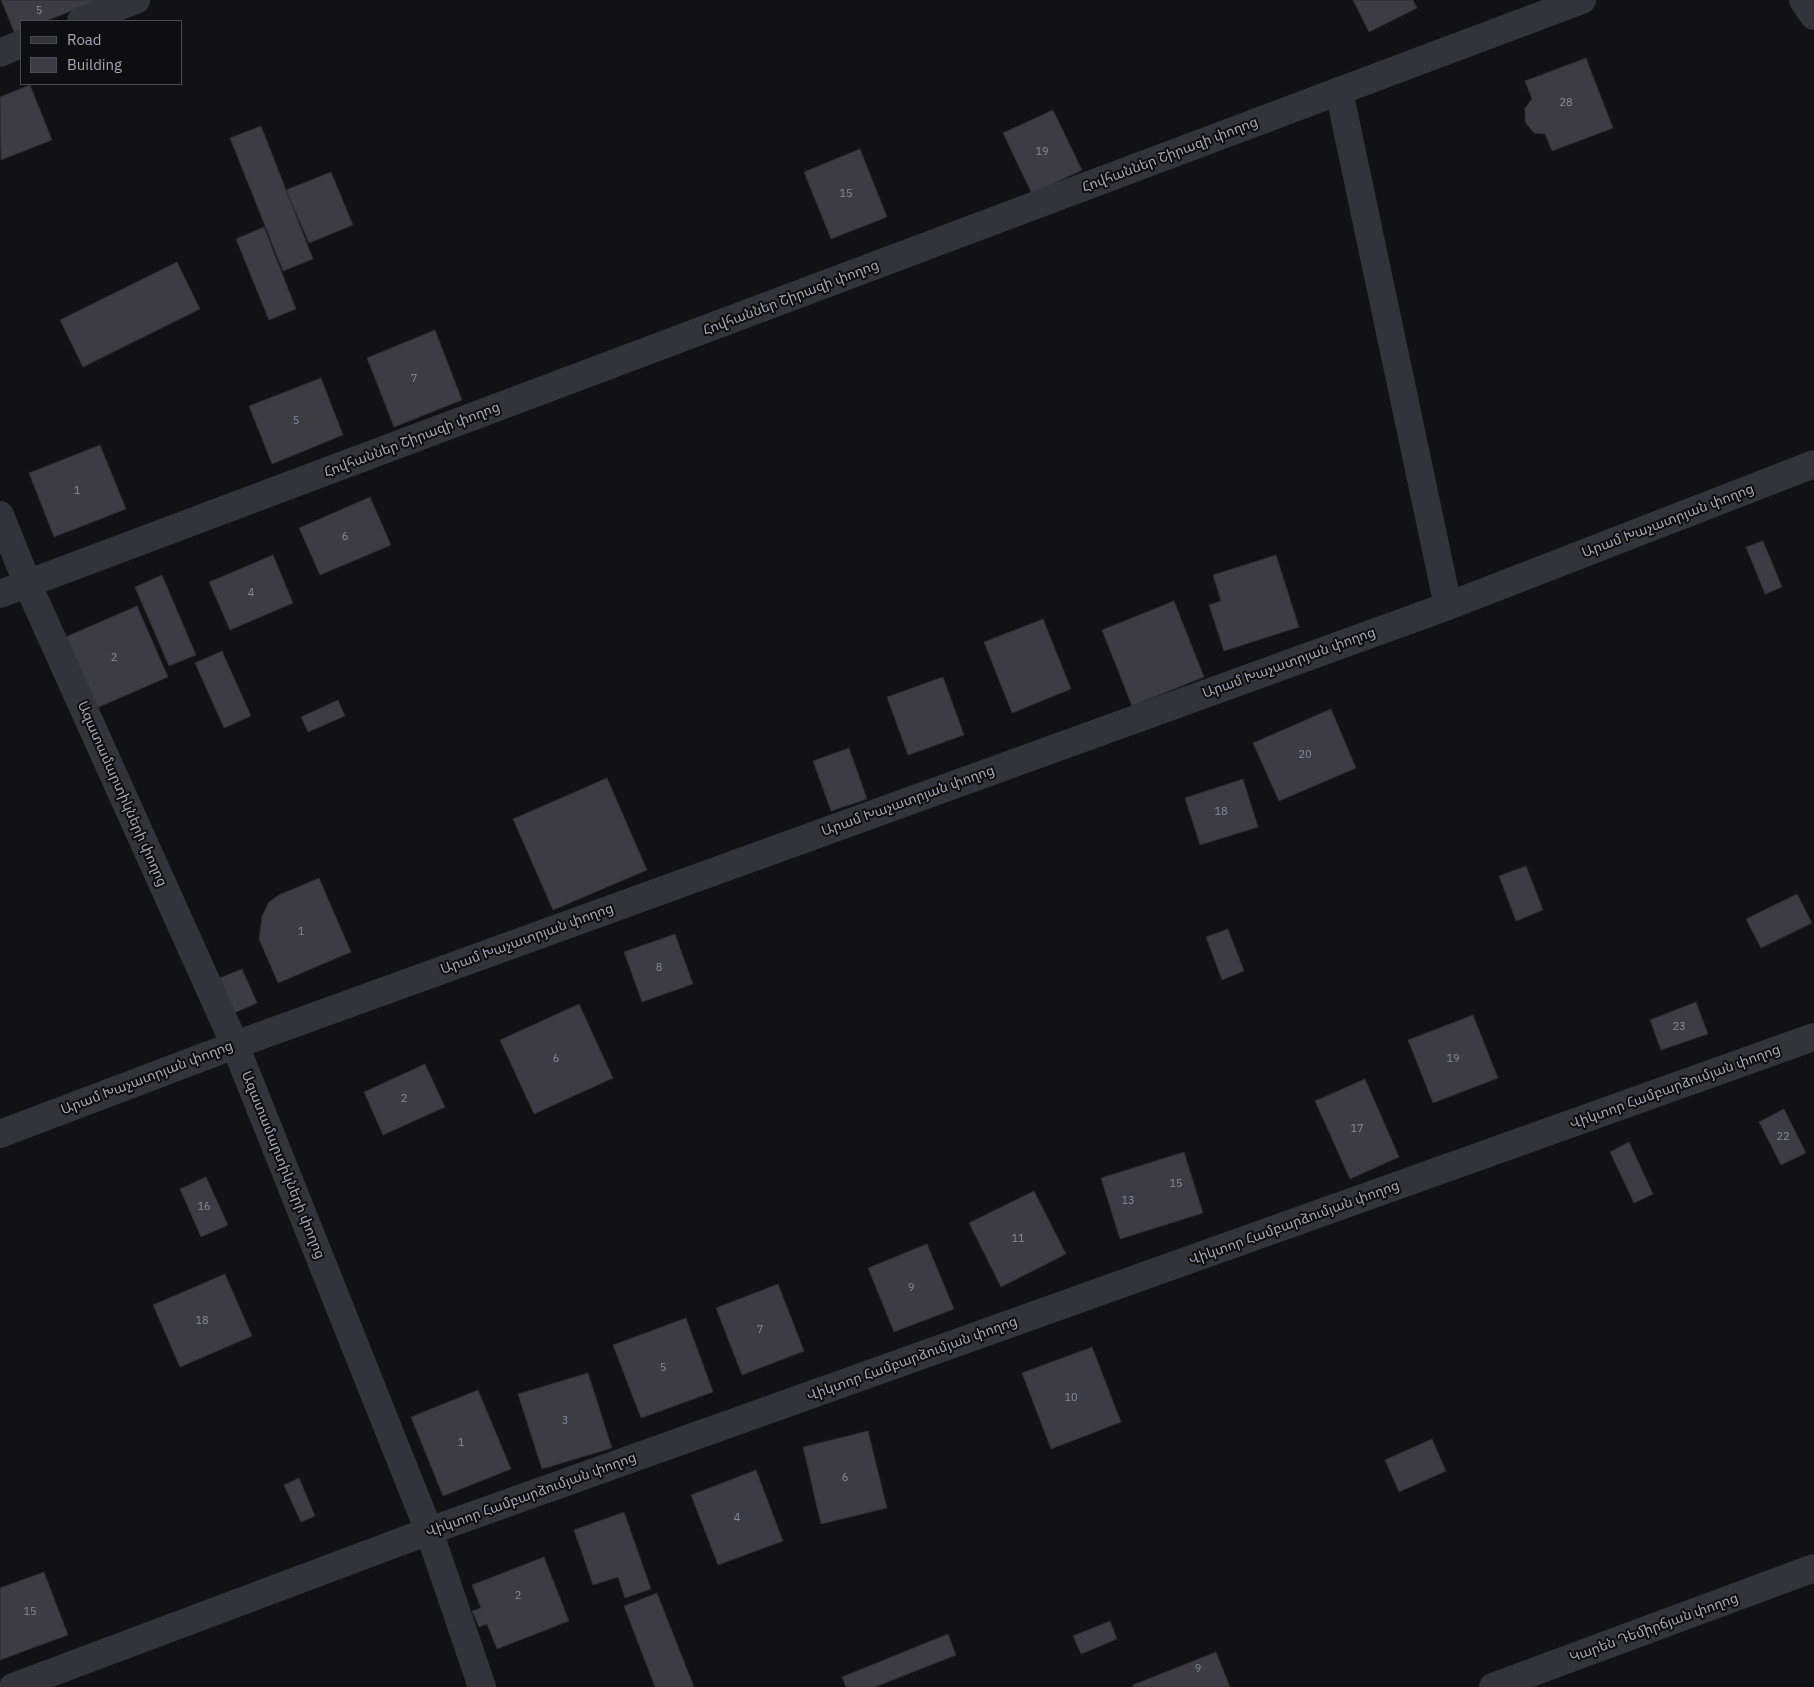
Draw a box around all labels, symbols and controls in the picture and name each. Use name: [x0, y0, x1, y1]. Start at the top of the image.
house number: 5: [36, 4, 42, 18]
legend: [20, 20, 182, 85]
text: Road: [67, 30, 102, 49]
text: Building: [67, 55, 122, 74]
house number: 28: [1559, 96, 1573, 110]
street label: Հովհաններ Շիրազի փողոց: [1080, 114, 1260, 196]
house number: 19: [1035, 145, 1049, 159]
house number: 15: [839, 187, 853, 201]
street label: Հովհաններ Շիրազի փողոց: [701, 257, 881, 339]
house number: 7: [411, 372, 417, 386]
street label: Հովհաններ Շիրազի փողոց: [322, 399, 502, 481]
house number: 5: [293, 414, 299, 428]
street label: Արամ Խաչատրյան փողոց: [1580, 480, 1756, 562]
house number: 1: [74, 484, 80, 498]
house number: 6: [342, 530, 348, 544]
house number: 4: [248, 586, 254, 600]
street label: Արամ Խաչատրյան փողոց: [1200, 624, 1378, 702]
house number: 2: [111, 651, 117, 665]
street label: Ազատամարտիկների փողոց: [73, 699, 171, 889]
house number: 20: [1298, 748, 1312, 762]
street label: Արամ Խաչատրյան փողոց: [819, 762, 997, 840]
house number: 18: [1214, 805, 1228, 819]
street label: Արամ Խաչատրյան փողոց: [438, 900, 616, 978]
house number: 1: [298, 925, 304, 939]
house number: 8: [656, 961, 662, 975]
house number: 23: [1672, 1020, 1686, 1034]
street label: Արամ Խաչատրյան փողոց: [59, 1037, 235, 1119]
street label: Վիկտոր Համբարձումյան փողոց: [1567, 1041, 1783, 1133]
house number: 6: [553, 1052, 559, 1066]
house number: 19: [1446, 1052, 1460, 1066]
street label: Ազատամարտիկների փողոց: [238, 1069, 328, 1261]
house number: 2: [401, 1092, 407, 1106]
house number: 17: [1350, 1122, 1364, 1136]
house number: 22: [1776, 1130, 1790, 1144]
house number: 15: [1169, 1177, 1183, 1191]
street label: Վիկտոր Համբարձումյան փողոց: [1186, 1177, 1402, 1269]
house number: 13: [1121, 1194, 1135, 1208]
house number: 16: [197, 1200, 211, 1214]
house number: 11: [1011, 1232, 1025, 1246]
house number: 9: [908, 1281, 914, 1295]
street label: Վիկտոր Համբարձումյան փողոց: [804, 1313, 1020, 1405]
house number: 18: [195, 1314, 209, 1328]
house number: 7: [757, 1323, 763, 1337]
house number: 5: [660, 1361, 666, 1375]
house number: 10: [1064, 1391, 1078, 1405]
house number: 3: [562, 1414, 568, 1428]
house number: 1: [458, 1436, 464, 1450]
street label: Վիկտոր Համբարձումյան փողոց: [423, 1449, 639, 1541]
house number: 6: [842, 1471, 848, 1485]
house number: 4: [734, 1511, 740, 1525]
house number: 2: [515, 1589, 521, 1603]
street label: Կարեն Դեմիրճյան փողոց: [1567, 1590, 1741, 1666]
house number: 15: [23, 1605, 37, 1619]
house number: 9: [1195, 1662, 1201, 1676]

